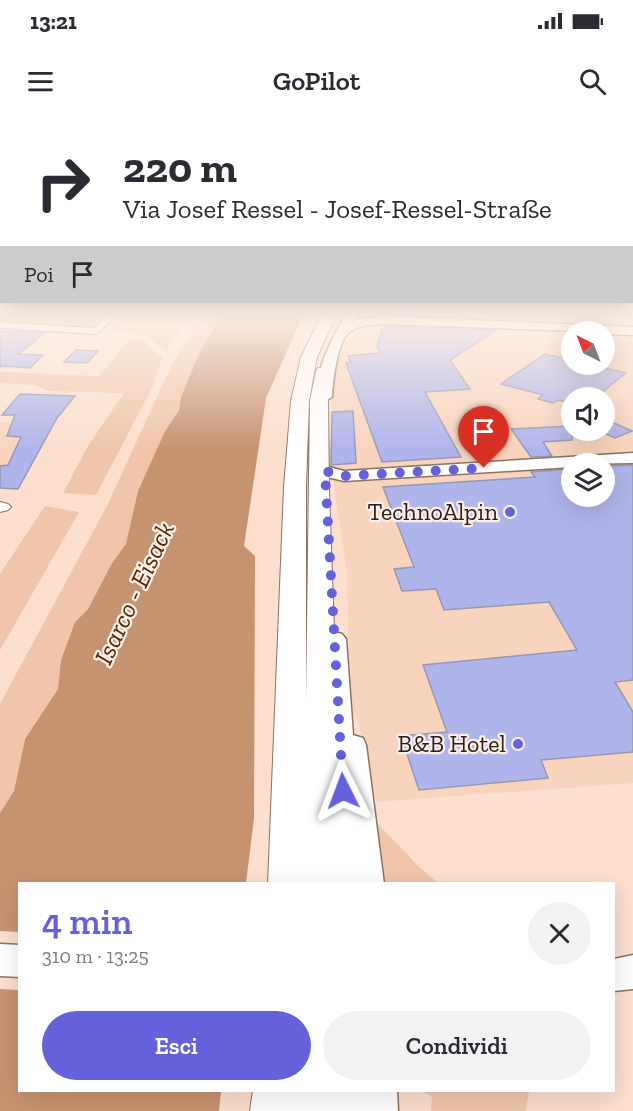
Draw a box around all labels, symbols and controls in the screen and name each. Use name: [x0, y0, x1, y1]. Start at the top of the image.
text: 13:21: [30, 8, 77, 35]
icon: menu: [24, 65, 57, 98]
text: GoPilot: [273, 65, 360, 97]
icon: search: [576, 65, 609, 98]
text: 220 m: [123, 142, 237, 193]
icon: right: [24, 144, 102, 222]
text: Via Josef Ressel - Josef-Ressel-Straße: [123, 193, 552, 225]
icon: arrive: [66, 258, 99, 291]
text: Poi: [24, 261, 54, 288]
north arrow: [561, 321, 615, 375]
map controls: [561, 321, 615, 507]
button: sound: [561, 387, 615, 441]
pin: [458, 406, 509, 468]
icon: arrive: [467, 415, 500, 448]
button: layers: [561, 453, 615, 507]
place label: TechnoAlpin: [368, 497, 498, 526]
marker: TechnoAlpin: [503, 505, 517, 519]
water label: Isarco - Eisack: [87, 517, 181, 669]
place label: B&B Hotel: [398, 729, 506, 758]
marker: B&B Hotel: [511, 737, 525, 751]
position arrow: [311, 759, 375, 823]
text: 4 min: [42, 900, 132, 943]
button: close: [528, 902, 591, 965]
text: 310 m · 13:25: [42, 944, 149, 968]
button: Esci: [42, 1011, 311, 1080]
button: Condividi: [323, 1011, 591, 1080]

